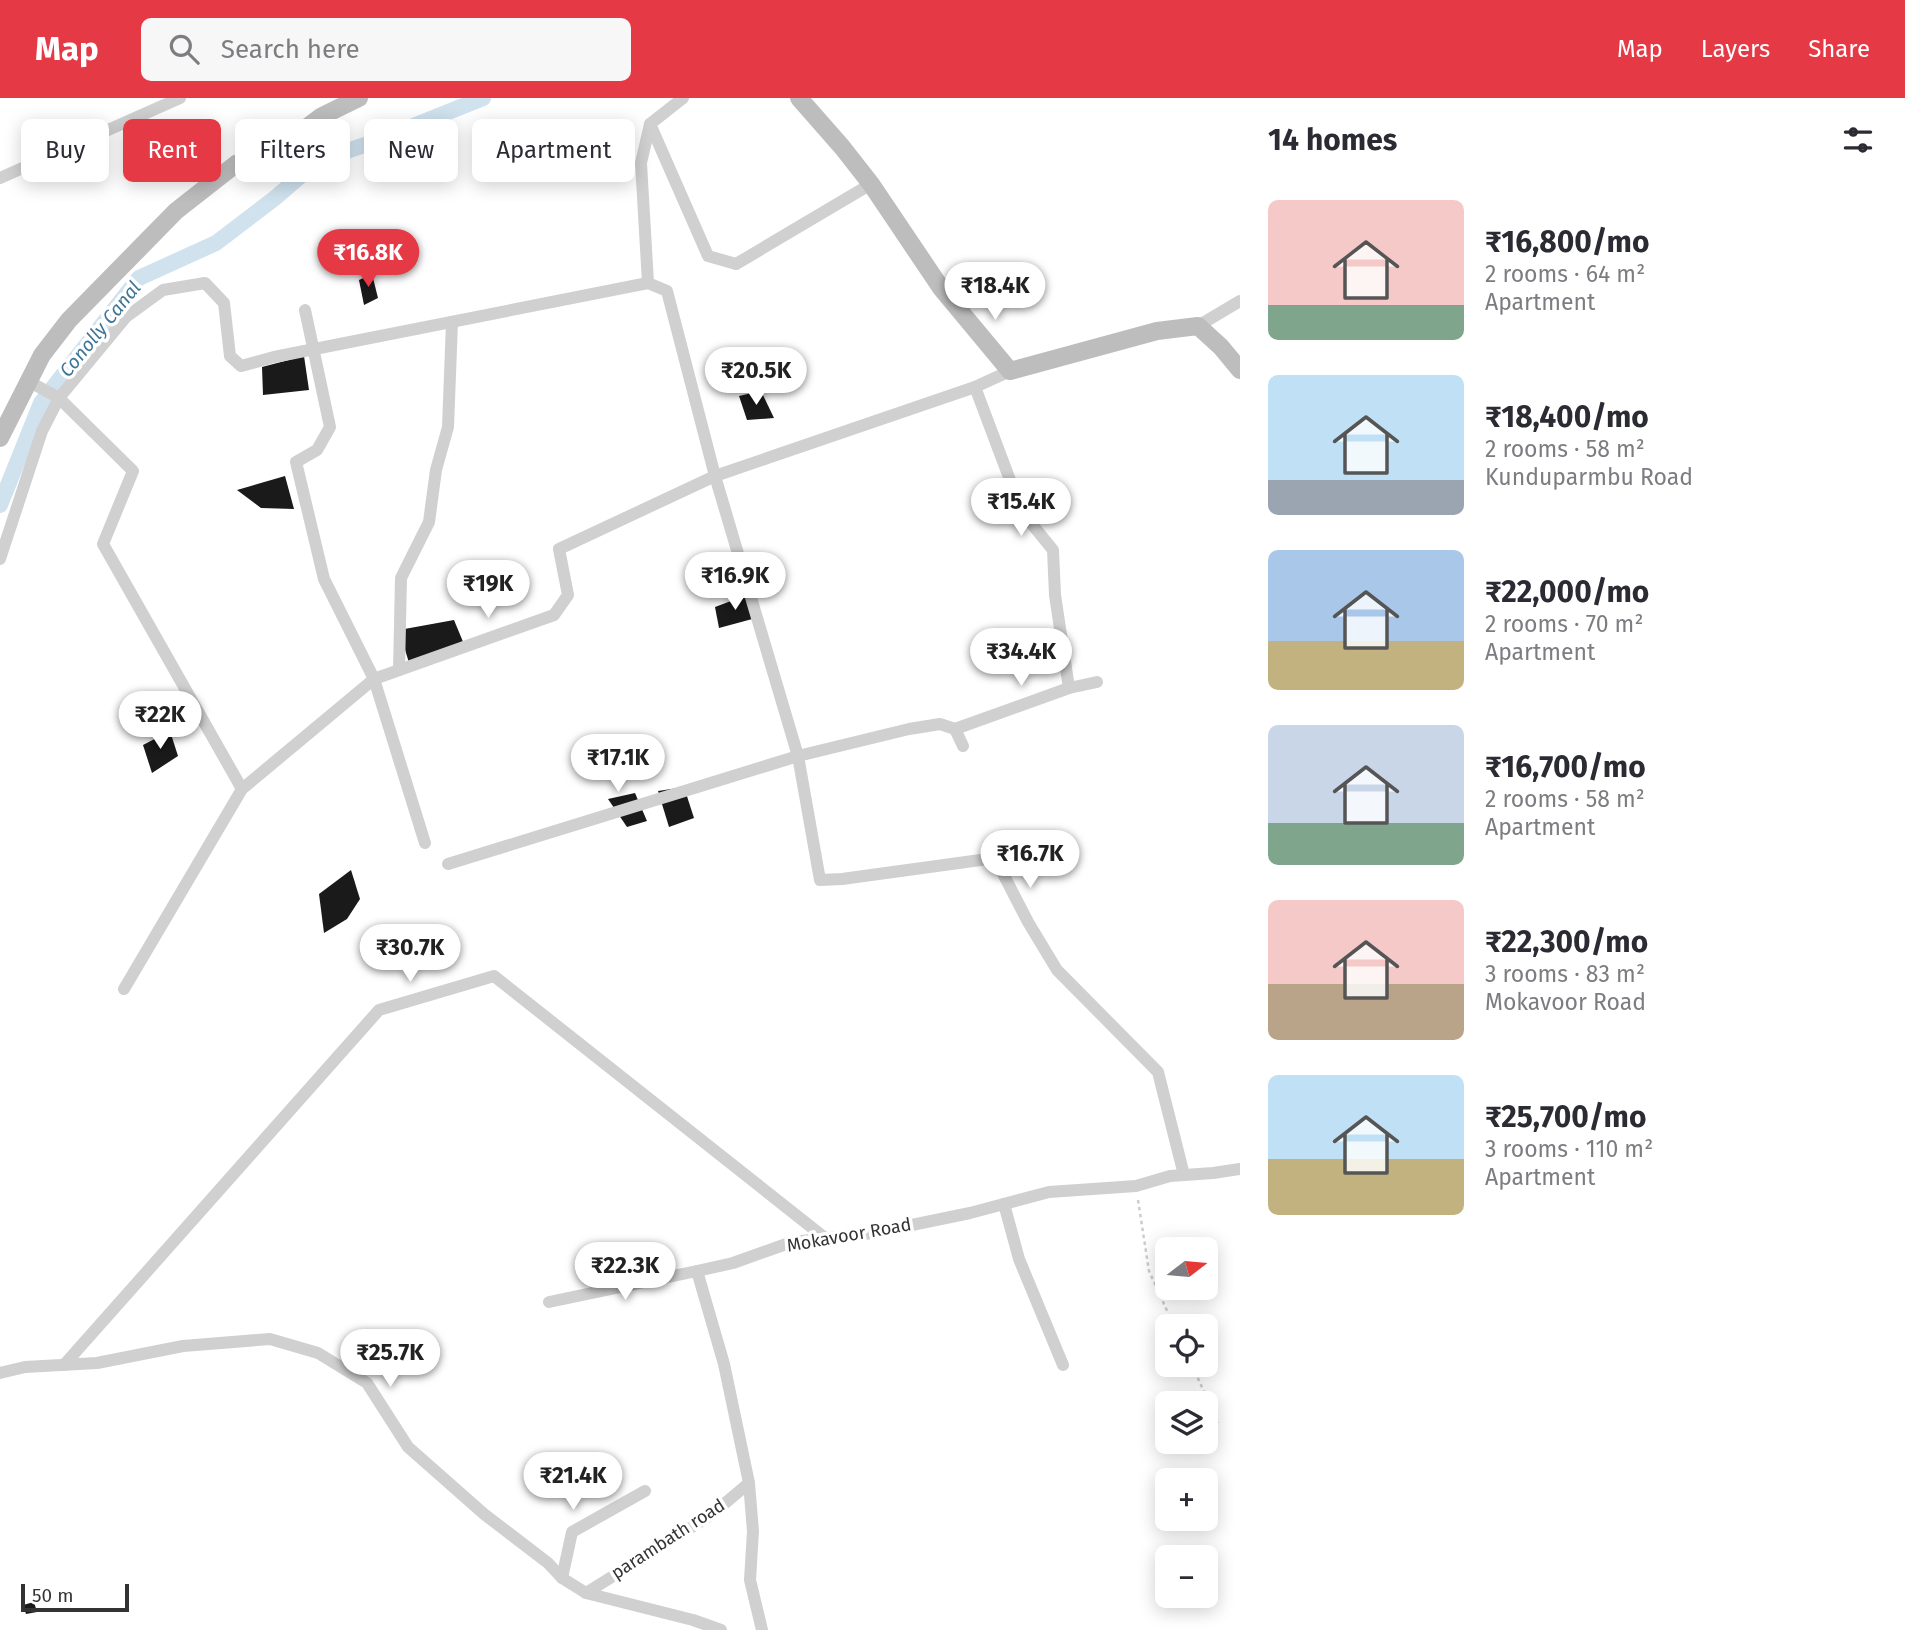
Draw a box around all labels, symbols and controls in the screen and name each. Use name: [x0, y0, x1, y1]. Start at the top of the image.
search box: [141, 18, 631, 81]
text: Map: [35, 29, 99, 69]
icon: search: [165, 30, 203, 68]
text: Search here: [221, 34, 360, 65]
text: Map: [1617, 35, 1663, 63]
text: Layers: [1701, 35, 1770, 63]
text: Share: [1808, 35, 1870, 63]
chip: Buy: [21, 119, 109, 182]
chip: Rent: [123, 119, 221, 182]
chip: Filters: [235, 119, 350, 182]
chip: New: [364, 119, 458, 182]
chip: Apartment: [472, 119, 635, 182]
icon: filters: [1839, 121, 1877, 159]
text: 14 homes: [1268, 122, 1397, 158]
text: ₹16,800/mo: [1485, 224, 1649, 260]
icon: home: [1324, 228, 1408, 312]
pin: ₹16.8K: [311, 230, 425, 289]
text: ₹16.8K: [333, 238, 403, 266]
text: 2 rooms · 64 m²: [1485, 260, 1645, 288]
pin: ₹18.4K: [938, 262, 1052, 322]
text: ₹18.4K: [960, 271, 1030, 299]
water label: Conolly Canal: [54, 277, 146, 381]
text: Apartment: [1485, 288, 1595, 316]
pin: ₹20.5K: [699, 348, 813, 407]
text: ₹20.5K: [721, 356, 791, 384]
text: ₹18,400/mo: [1485, 399, 1649, 435]
icon: home: [1324, 403, 1408, 487]
text: 2 rooms · 58 m²: [1485, 435, 1645, 463]
text: Kunduparmbu Road: [1485, 463, 1693, 491]
pin: ₹15.4K: [964, 478, 1078, 538]
text: ₹15.4K: [987, 487, 1055, 515]
pin: ₹16.9K: [678, 552, 792, 612]
pin: ₹19K: [447, 560, 529, 620]
text: ₹16.9K: [701, 561, 769, 589]
text: ₹19K: [463, 569, 513, 597]
text: ₹22,000/mo: [1485, 574, 1649, 610]
icon: home: [1324, 578, 1408, 662]
text: 2 rooms · 70 m²: [1485, 610, 1643, 638]
pin: ₹34.4K: [964, 628, 1078, 688]
text: ₹34.4K: [986, 637, 1056, 665]
text: Apartment: [1485, 638, 1595, 666]
pin: ₹22K: [119, 692, 201, 751]
text: ₹22K: [135, 700, 185, 728]
pin: ₹17.1K: [561, 734, 675, 794]
text: ₹17.1K: [587, 743, 649, 771]
text: ₹16,700/mo: [1485, 749, 1646, 785]
icon: home: [1324, 753, 1408, 837]
text: 2 rooms · 58 m²: [1485, 785, 1645, 813]
text: Apartment: [1485, 813, 1595, 841]
pin: ₹16.7K: [973, 830, 1087, 890]
text: ₹16.7K: [997, 839, 1063, 867]
pin: ₹30.7K: [353, 924, 467, 984]
text: ₹22,300/mo: [1485, 924, 1648, 960]
icon: home: [1324, 928, 1408, 1012]
text: ₹30.7K: [376, 933, 444, 961]
text: 3 rooms · 83 m²: [1485, 960, 1645, 988]
text: Mokavoor Road: [1485, 988, 1646, 1016]
text: ₹25,700/mo: [1485, 1099, 1646, 1135]
icon: home: [1324, 1103, 1408, 1187]
text: 3 rooms · 110 m²: [1485, 1135, 1653, 1163]
text: Apartment: [1485, 1163, 1595, 1191]
street label: Mokavoor Road: [785, 1213, 913, 1257]
north arrow: [1155, 1237, 1218, 1300]
map controls: [1155, 1237, 1218, 1608]
pin: ₹22.3K: [568, 1242, 682, 1302]
text: ₹22.3K: [591, 1251, 659, 1279]
button: locate: [1155, 1314, 1218, 1377]
pin: ₹25.7K: [333, 1330, 447, 1389]
text: ₹25.7K: [356, 1338, 424, 1366]
button: layers: [1155, 1391, 1218, 1454]
pin: ₹21.4K: [516, 1452, 630, 1512]
text: ₹21.4K: [539, 1461, 607, 1489]
button: +: [1155, 1468, 1218, 1531]
street label: parambath road: [607, 1494, 729, 1584]
button: −: [1155, 1545, 1218, 1608]
scale bar: [21, 1581, 130, 1613]
text: 50 m: [32, 1584, 73, 1607]

